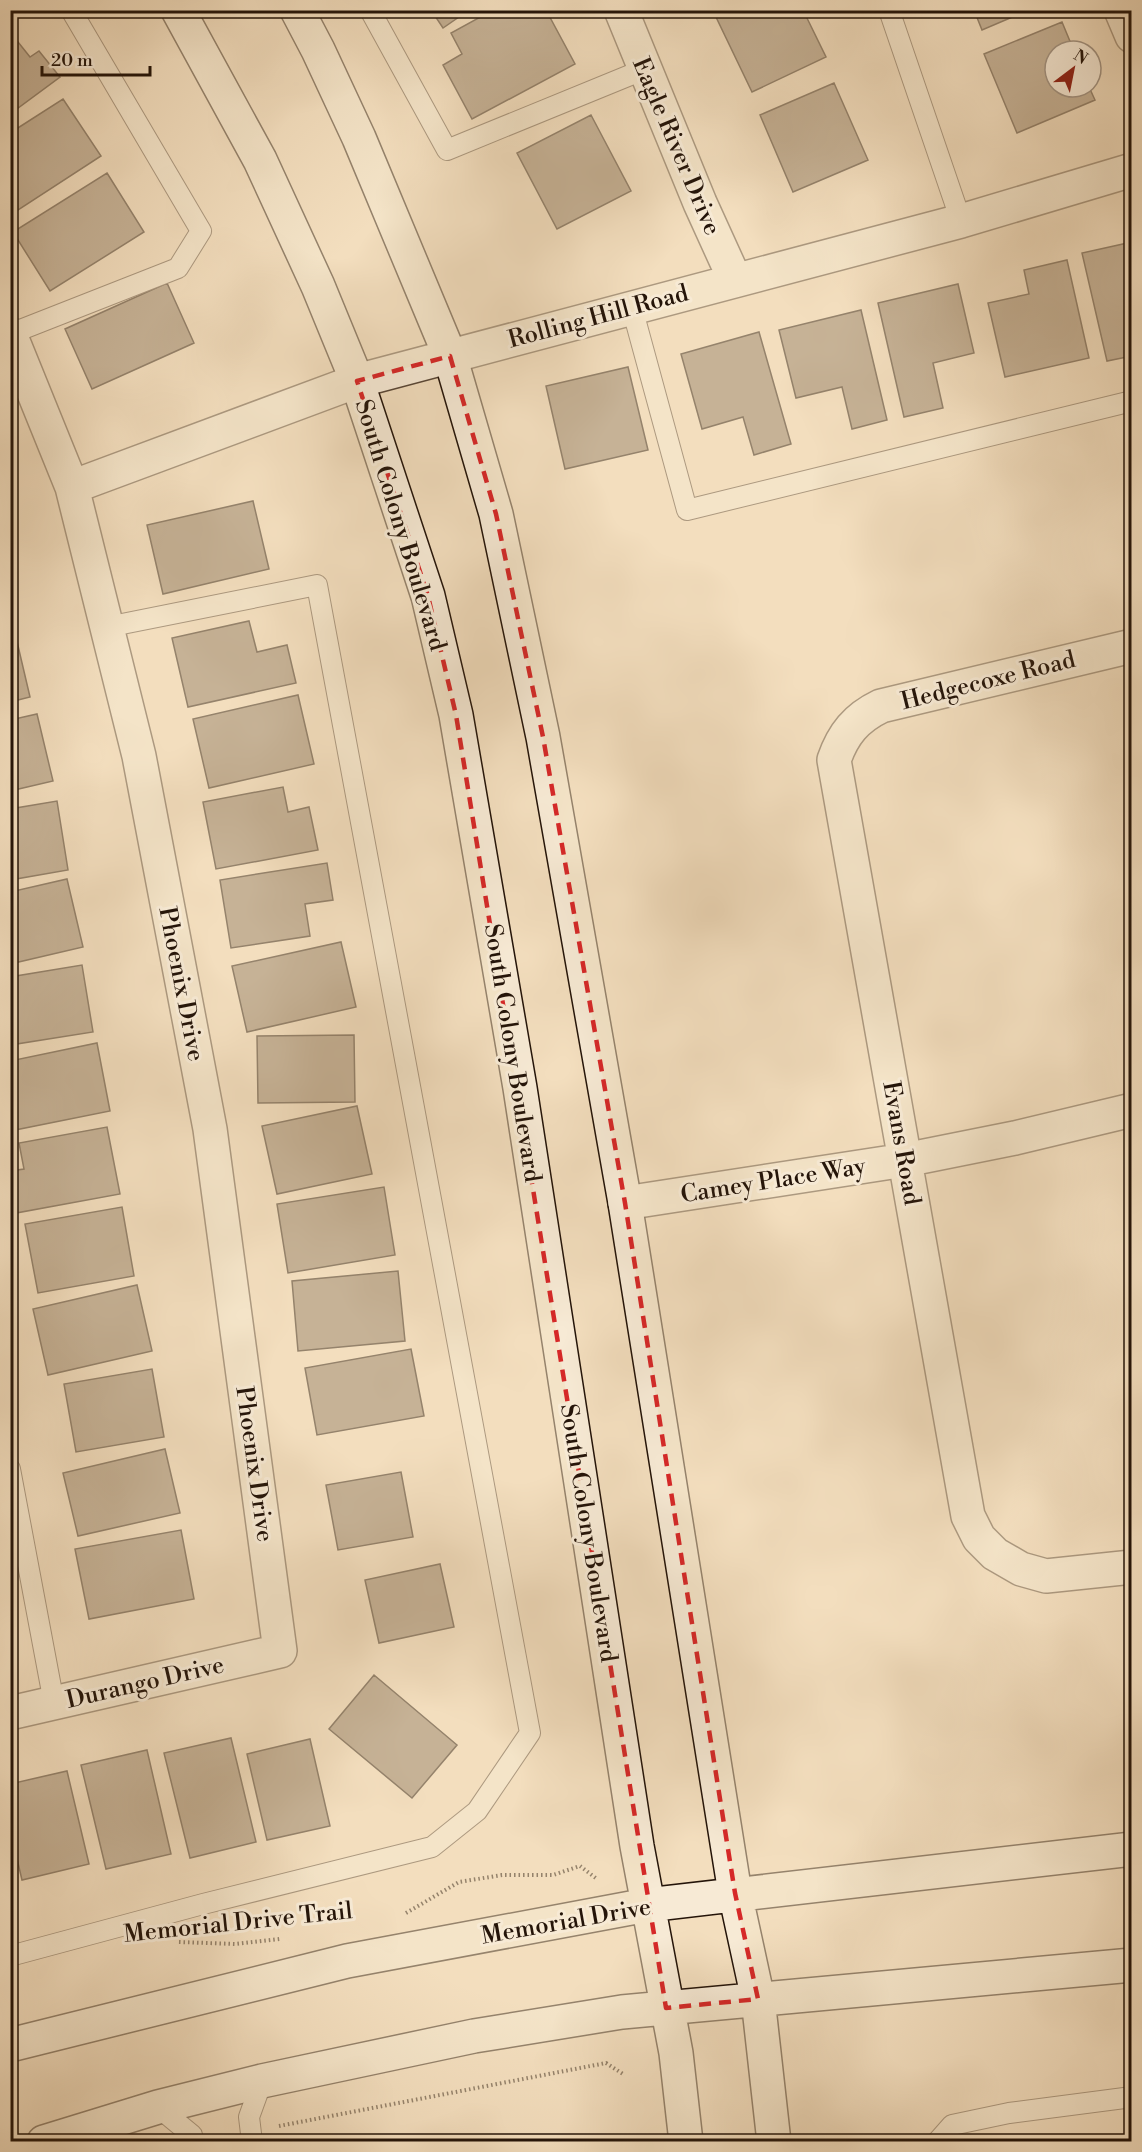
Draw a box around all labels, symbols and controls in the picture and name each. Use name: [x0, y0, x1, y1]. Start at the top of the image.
scale bar: [42, 39, 150, 77]
north arrow: [1043, 39, 1103, 99]
text: N: [1070, 45, 1091, 69]
text: 20 m: [51, 49, 93, 72]
street label: Eagle River Drive: [625, 53, 727, 240]
street label: Rolling Hill Road: [505, 278, 692, 355]
street label: South Colony Boulevard: [348, 396, 453, 655]
street label: Hedgecoxe Road: [898, 645, 1079, 717]
street label: Phoenix Drive: [151, 904, 211, 1064]
street label: South Colony Boulevard: [477, 922, 547, 1185]
street label: Evans Road: [875, 1079, 927, 1208]
street label: Camey Place Way: [678, 1151, 868, 1210]
street label: Phoenix Drive: [228, 1384, 280, 1544]
street label: South Colony Boulevard: [553, 1402, 623, 1665]
street label: Durango Drive: [63, 1650, 227, 1716]
street label: Memorial Drive: [479, 1892, 653, 1952]
street label: Memorial Drive Trail: [122, 1896, 354, 1950]

